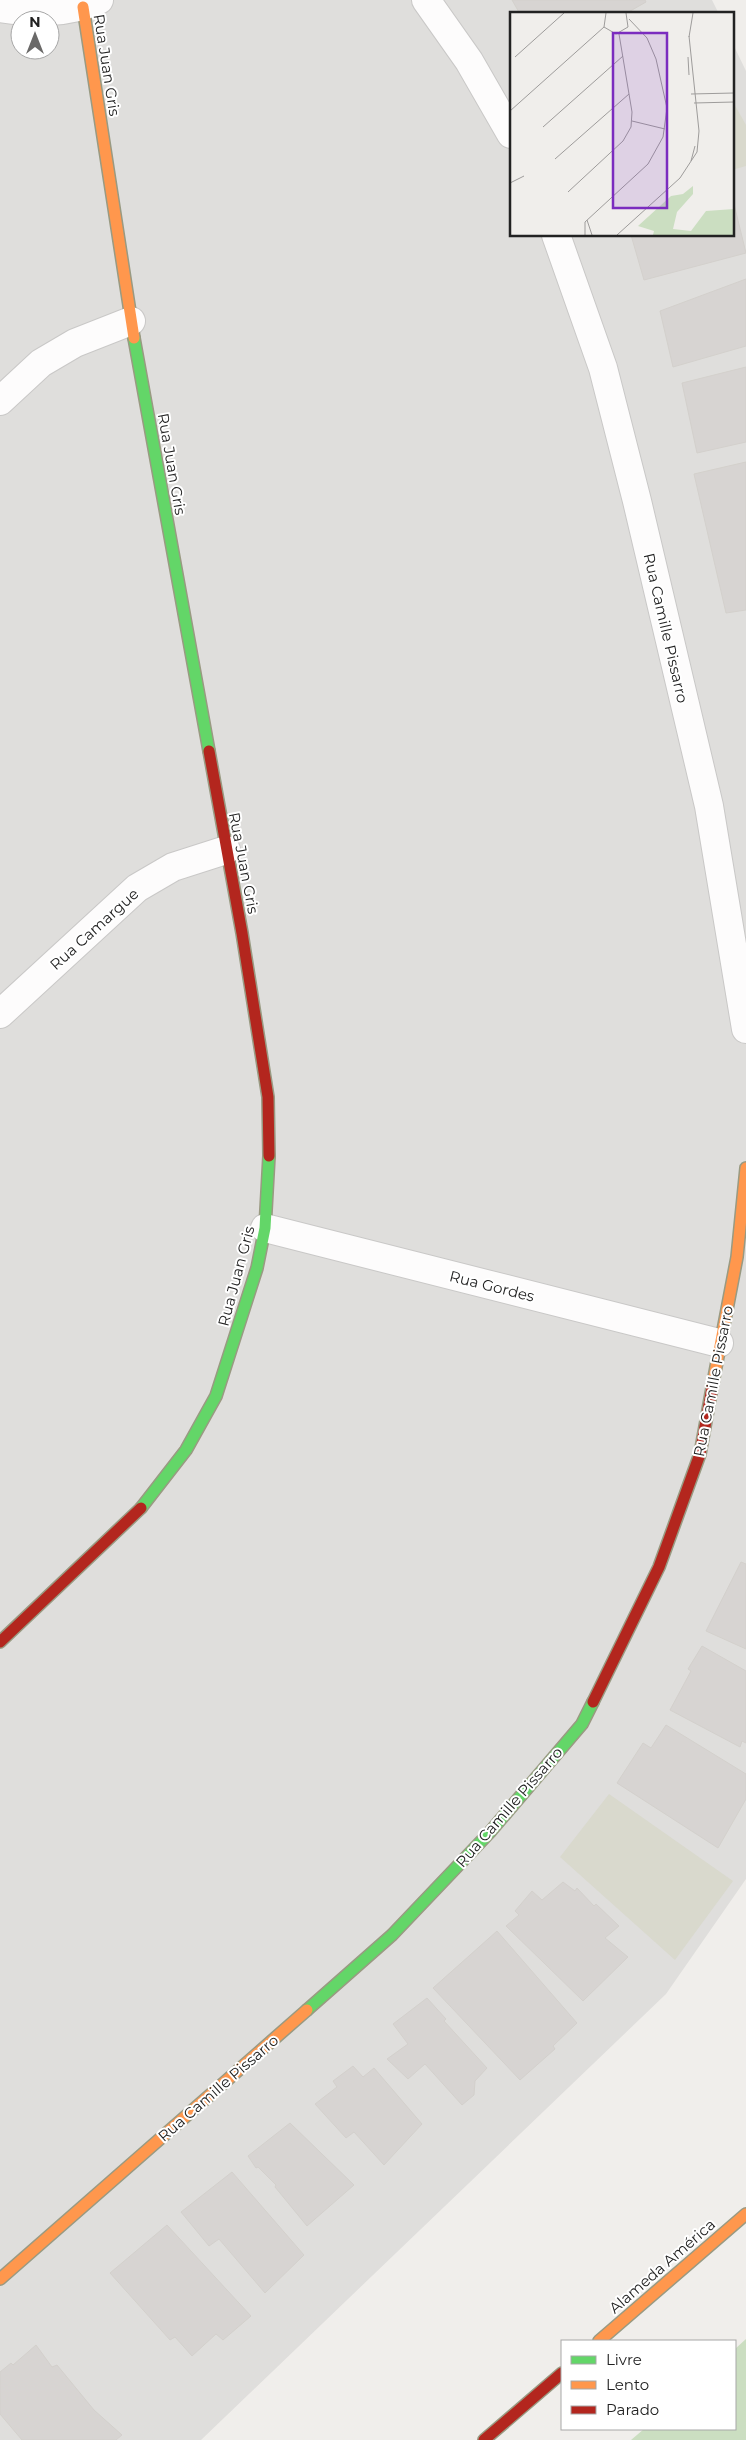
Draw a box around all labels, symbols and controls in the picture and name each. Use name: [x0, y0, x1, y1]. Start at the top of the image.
north arrow: [10, 10, 60, 60]
inset map: [510, 12, 734, 236]
text: N: [29, 13, 41, 31]
street label: Rua Juan Gris: [90, 13, 124, 117]
street label: Rua Juan Gris: [154, 412, 190, 516]
street label: Rua Camille Pissarro: [639, 551, 693, 705]
street label: Rua Juan Gris: [225, 811, 263, 915]
street label: Rua Camargue: [46, 884, 142, 974]
street label: Rua Juan Gris: [213, 1224, 259, 1328]
street label: Rua Gordes: [447, 1266, 537, 1306]
street label: Rua Camille Pissarro: [689, 1304, 737, 1458]
street label: Rua Camille Pissarro: [451, 1743, 567, 1871]
street label: Rua Camille Pissarro: [154, 2030, 282, 2146]
street label: Alameda América: [605, 2215, 719, 2317]
legend: [561, 2340, 736, 2430]
text: Livre: [606, 2350, 642, 2369]
text: Lento: [606, 2375, 649, 2394]
text: Parado: [606, 2400, 659, 2419]

